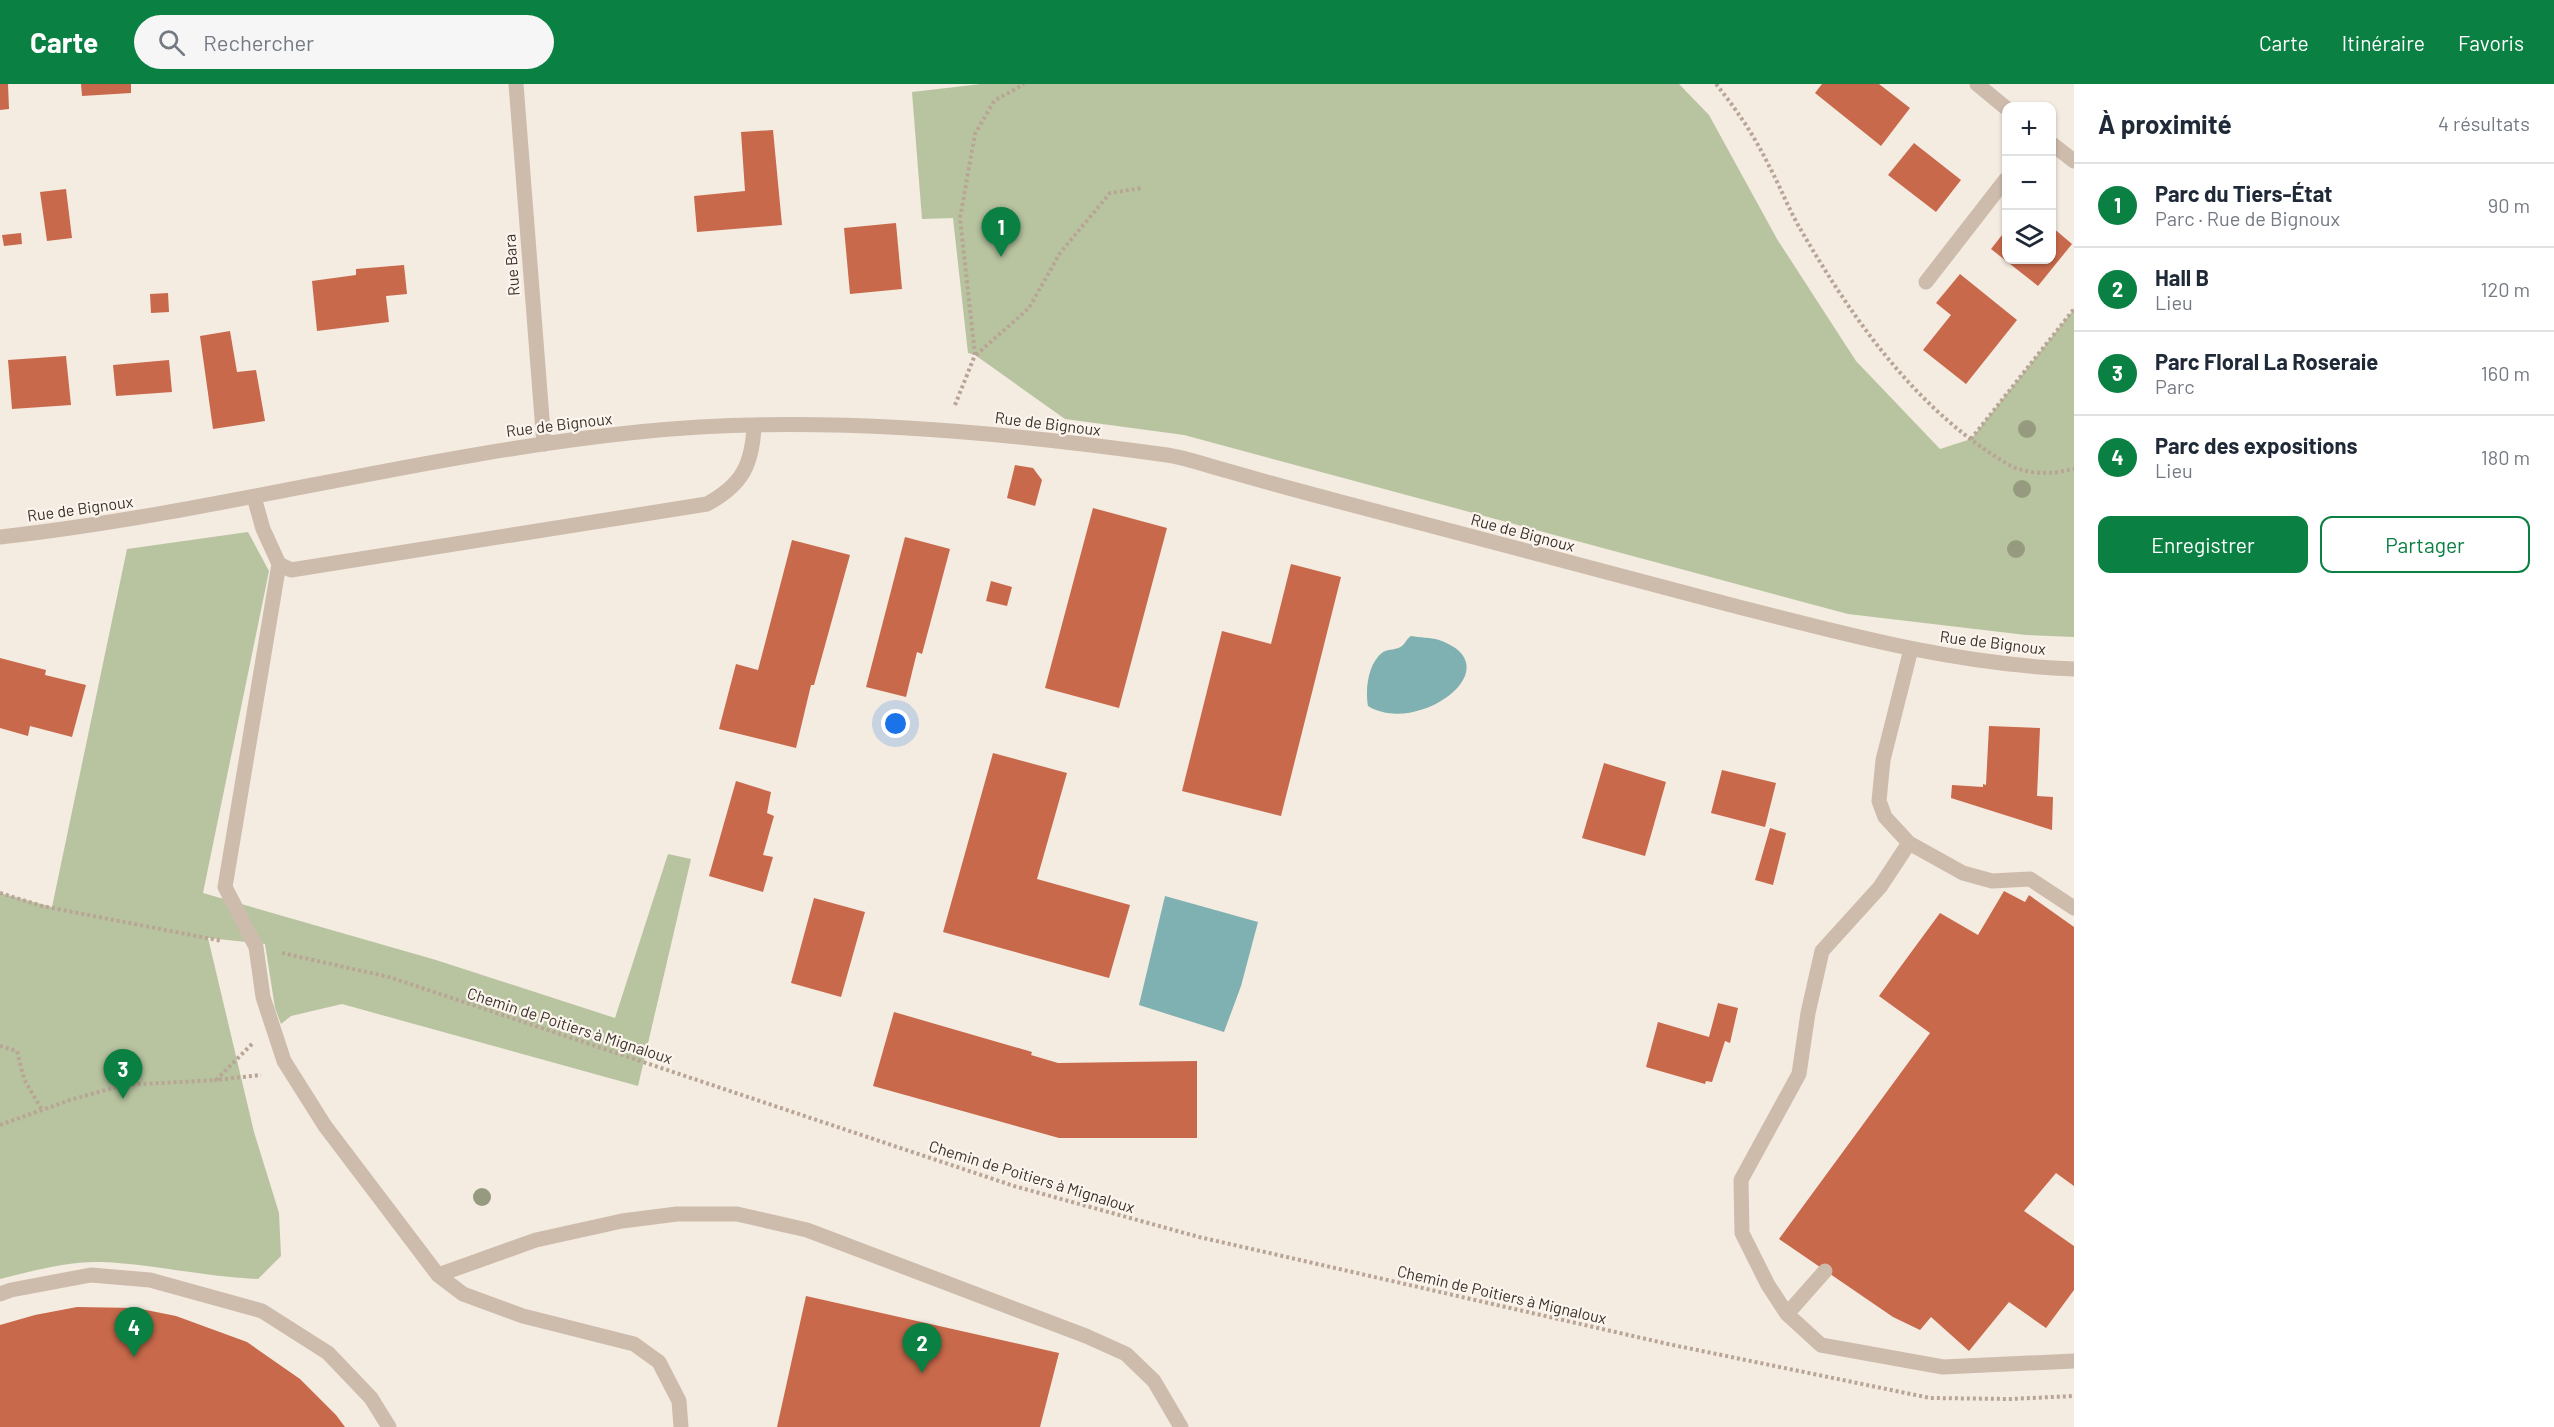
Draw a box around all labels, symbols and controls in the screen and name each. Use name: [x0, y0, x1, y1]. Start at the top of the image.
search box: [134, 15, 554, 69]
text: Carte: [30, 25, 98, 59]
icon: search: [155, 26, 188, 59]
text: Rechercher: [203, 29, 314, 55]
text: Carte: [2259, 30, 2309, 55]
text: Itinéraire: [2342, 30, 2425, 55]
text: Favoris: [2458, 30, 2524, 55]
map controls: [2002, 102, 2056, 264]
button: +: [2002, 102, 2056, 156]
text: À proximité: [2098, 108, 2232, 139]
text: 4 résultats: [2438, 111, 2530, 135]
button: −: [2002, 156, 2056, 210]
text: Parc du Tiers-État: [2155, 180, 2332, 206]
text: 1: [2114, 193, 2121, 217]
text: 90 m: [2488, 193, 2530, 217]
text: Parc · Rue de Bignoux: [2155, 206, 2340, 230]
pin: 1: [982, 208, 1020, 257]
button: layers: [2002, 210, 2056, 264]
street label: Rue Bara: [499, 233, 523, 297]
text: Hall B: [2155, 264, 2209, 290]
text: 2: [2112, 277, 2123, 301]
text: 120 m: [2480, 277, 2530, 301]
text: Lieu: [2155, 290, 2193, 314]
text: Parc Floral La Roseraie: [2155, 348, 2378, 374]
text: 3: [2112, 361, 2123, 385]
text: 160 m: [2481, 361, 2530, 385]
text: Parc: [2155, 374, 2195, 398]
street label: Rue de Bignoux: [994, 407, 1102, 439]
street label: Rue de Bignoux: [505, 408, 613, 440]
text: Parc des expositions: [2155, 432, 2358, 458]
text: 4: [2111, 445, 2124, 469]
text: 180 m: [2481, 445, 2530, 469]
text: Lieu: [2155, 458, 2193, 482]
street label: Rue de Bignoux: [26, 491, 134, 525]
street label: Rue de Bignoux: [1469, 509, 1577, 555]
button: Enregistrer: [2098, 516, 2308, 573]
button: Partager: [2320, 516, 2530, 573]
street label: Rue de Bignoux: [1939, 626, 2047, 658]
your location: [881, 709, 910, 738]
street label: Chemin de Poitiers à Mignaloux: [465, 983, 675, 1067]
pin: 3: [104, 1050, 142, 1099]
street label: Chemin de Poitiers à Mignaloux: [927, 1136, 1138, 1217]
street label: Chemin de Poitiers à Mignaloux: [1395, 1261, 1609, 1327]
pin: 4: [114, 1308, 154, 1357]
pin: 2: [902, 1324, 942, 1373]

